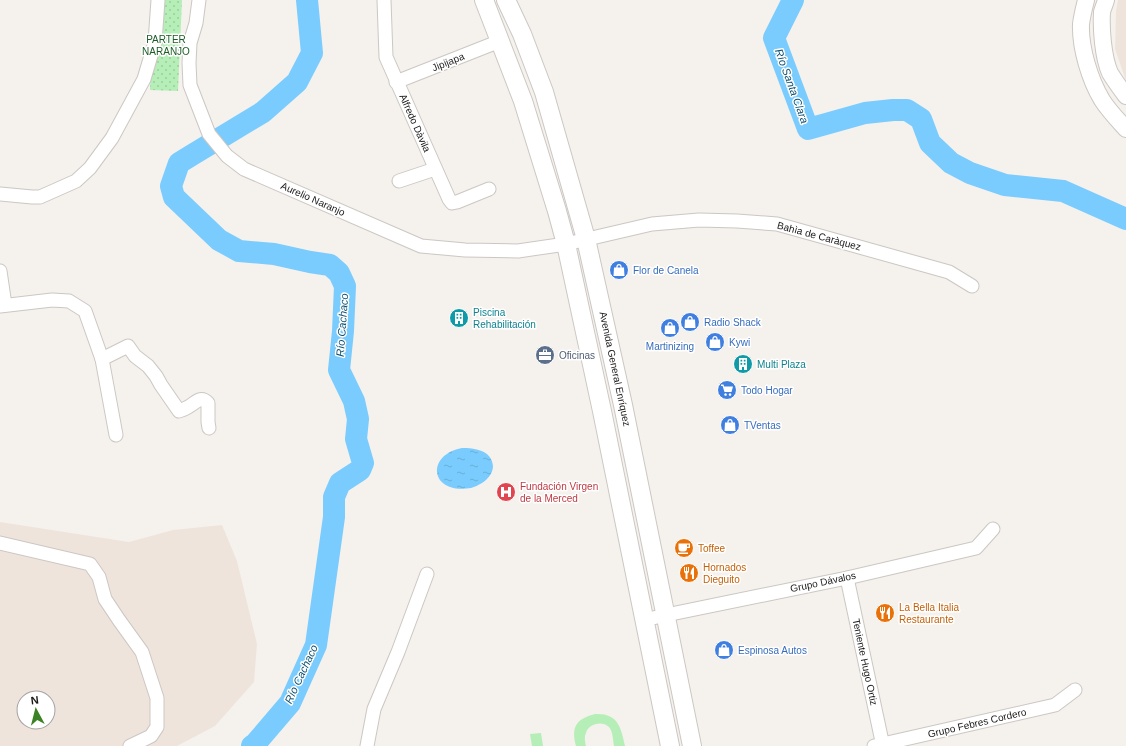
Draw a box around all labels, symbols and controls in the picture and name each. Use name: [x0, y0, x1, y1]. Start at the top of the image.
park label: PARTER NARANJO: [142, 34, 190, 57]
water label: Río Santa Clara: [773, 47, 811, 125]
street label: Jipijapa: [430, 50, 466, 73]
street label: Alfredo Dàvila: [397, 92, 433, 154]
street label: Aurelio Naranjo: [279, 180, 347, 218]
street label: Bahìa de Caràquez: [776, 220, 862, 252]
shop icon: Flor de Canela: [608, 259, 630, 281]
place label: Flor de Canela: [633, 265, 699, 276]
water label: Río Cachaco: [334, 293, 350, 357]
building icon: Piscina Rehabilitación: [448, 307, 470, 329]
place label: Piscina Rehabilitación: [473, 307, 536, 330]
street label: Avenida General Enríquez: [597, 311, 633, 427]
shop icon: Radio Shack: [679, 311, 701, 333]
shop icon: Martinizing: [659, 317, 681, 339]
place label: Radio Shack: [704, 317, 762, 328]
shop icon: Kywi: [704, 331, 726, 353]
place label: Kywi: [729, 337, 750, 348]
place label: Martinizing: [646, 341, 694, 352]
office icon: Oficinas: [534, 344, 556, 366]
place label: Oficinas: [559, 350, 595, 361]
building icon: Multi Plaza: [732, 353, 754, 375]
place label: Multi Plaza: [757, 359, 806, 370]
supermarket icon: Todo Hogar: [716, 379, 738, 401]
place label: Todo Hogar: [741, 385, 793, 396]
shop icon: TVentas: [719, 414, 741, 436]
place label: TVentas: [744, 420, 781, 431]
hospital icon: Fundación Virgen de la Merced: [495, 481, 517, 503]
place label: Fundación Virgen de la Merced: [520, 481, 598, 504]
cafe icon: Toffee: [673, 537, 695, 559]
place label: Toffee: [698, 543, 725, 554]
restaurant icon: Hornados Dieguito: [678, 562, 700, 584]
place label: Hornados Dieguito: [703, 562, 746, 585]
street label: Grupo Dávalos: [789, 570, 857, 594]
restaurant icon: La Bella Italia Restaurante: [874, 602, 896, 624]
place label: La Bella Italia Restaurante: [899, 602, 959, 625]
street label: Teniente Hugo Ortiz: [850, 618, 880, 706]
shop icon: Espinosa Autos: [713, 639, 735, 661]
water label: Río Cachaco: [282, 643, 320, 705]
place label: Espinosa Autos: [738, 645, 807, 656]
north arrow: [16, 690, 56, 730]
text: N: [30, 694, 40, 707]
street label: Grupo Febres Cordero: [927, 706, 1028, 740]

